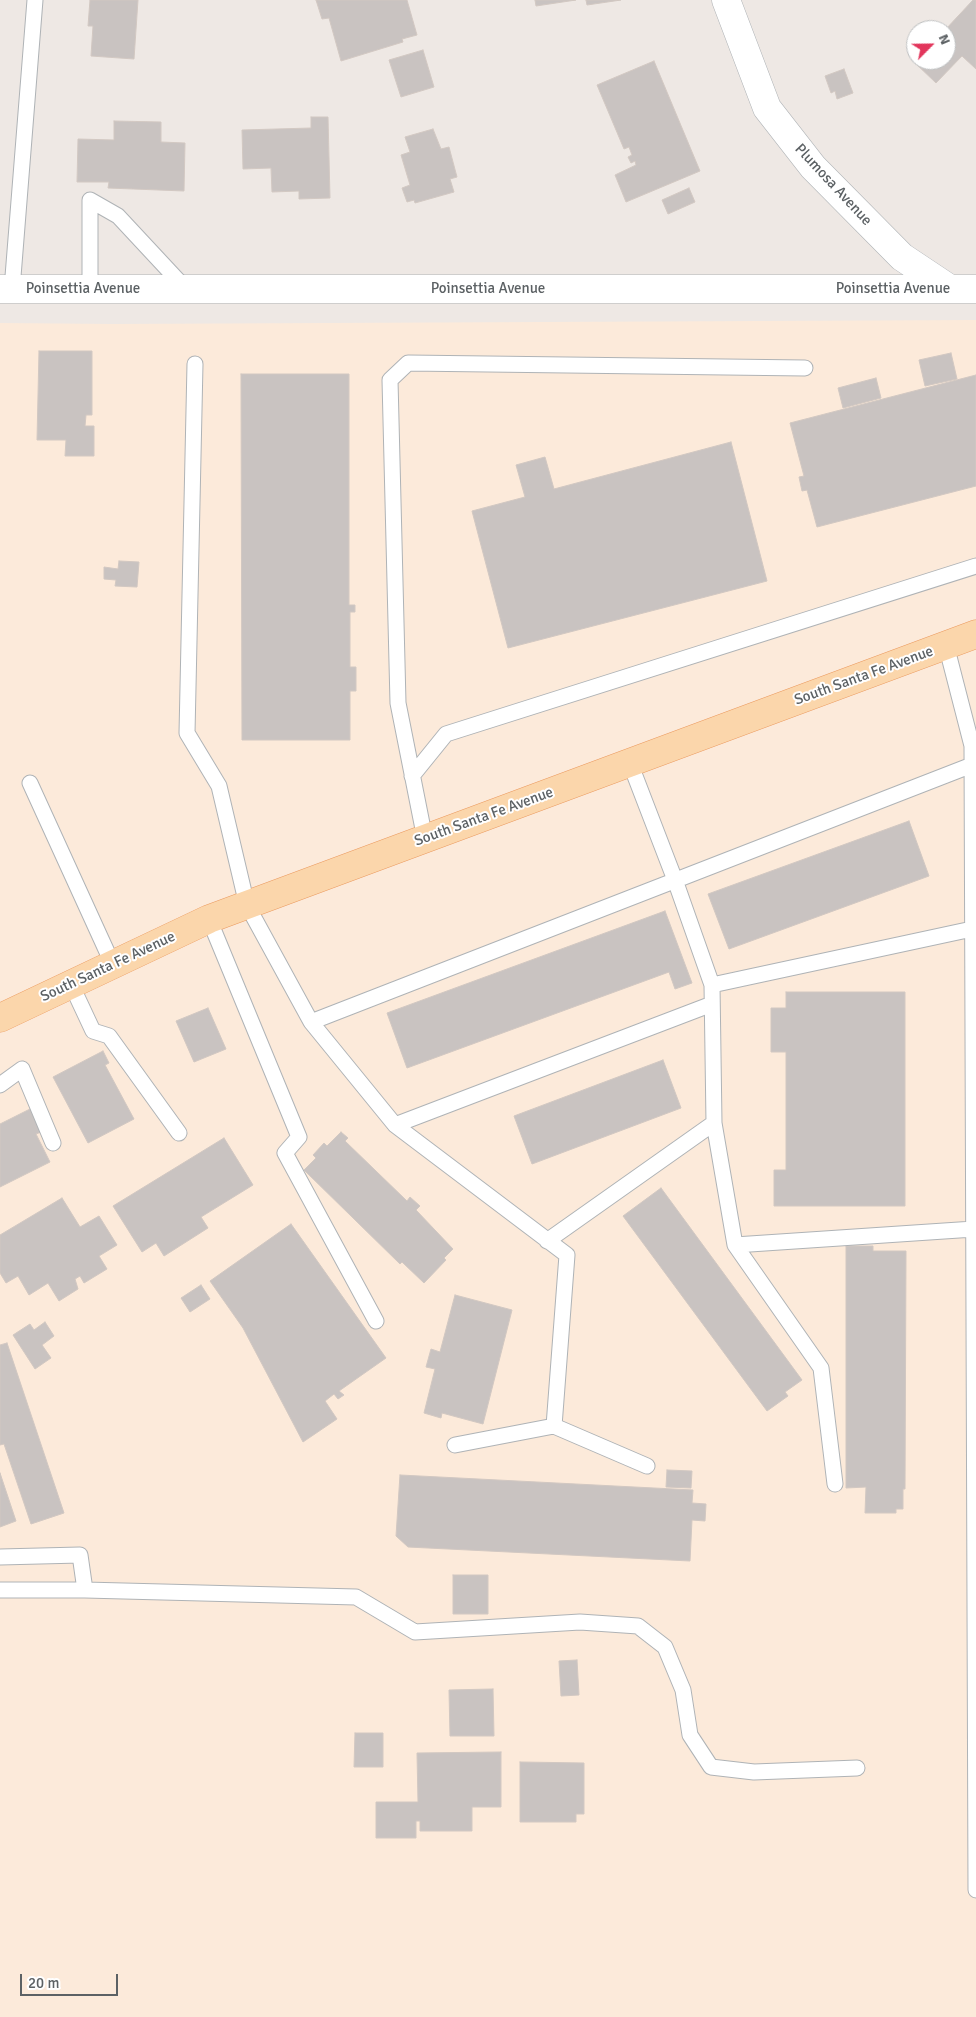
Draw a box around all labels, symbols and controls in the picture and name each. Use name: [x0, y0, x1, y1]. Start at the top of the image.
north arrow: [906, 20, 956, 70]
text: N: [935, 32, 954, 47]
street label: Plumosa Avenue: [791, 140, 875, 230]
street label: Poinsettia Avenue: [26, 280, 140, 298]
street label: Poinsettia Avenue: [431, 280, 545, 298]
street label: Poinsettia Avenue: [836, 280, 950, 298]
street label: South Santa Fe Avenue: [792, 642, 936, 710]
street label: South Santa Fe Avenue: [412, 783, 556, 851]
street label: South Santa Fe Avenue: [38, 928, 178, 1006]
scale bar: [22, 1964, 120, 1996]
text: 20 m: [28, 1974, 59, 1992]

